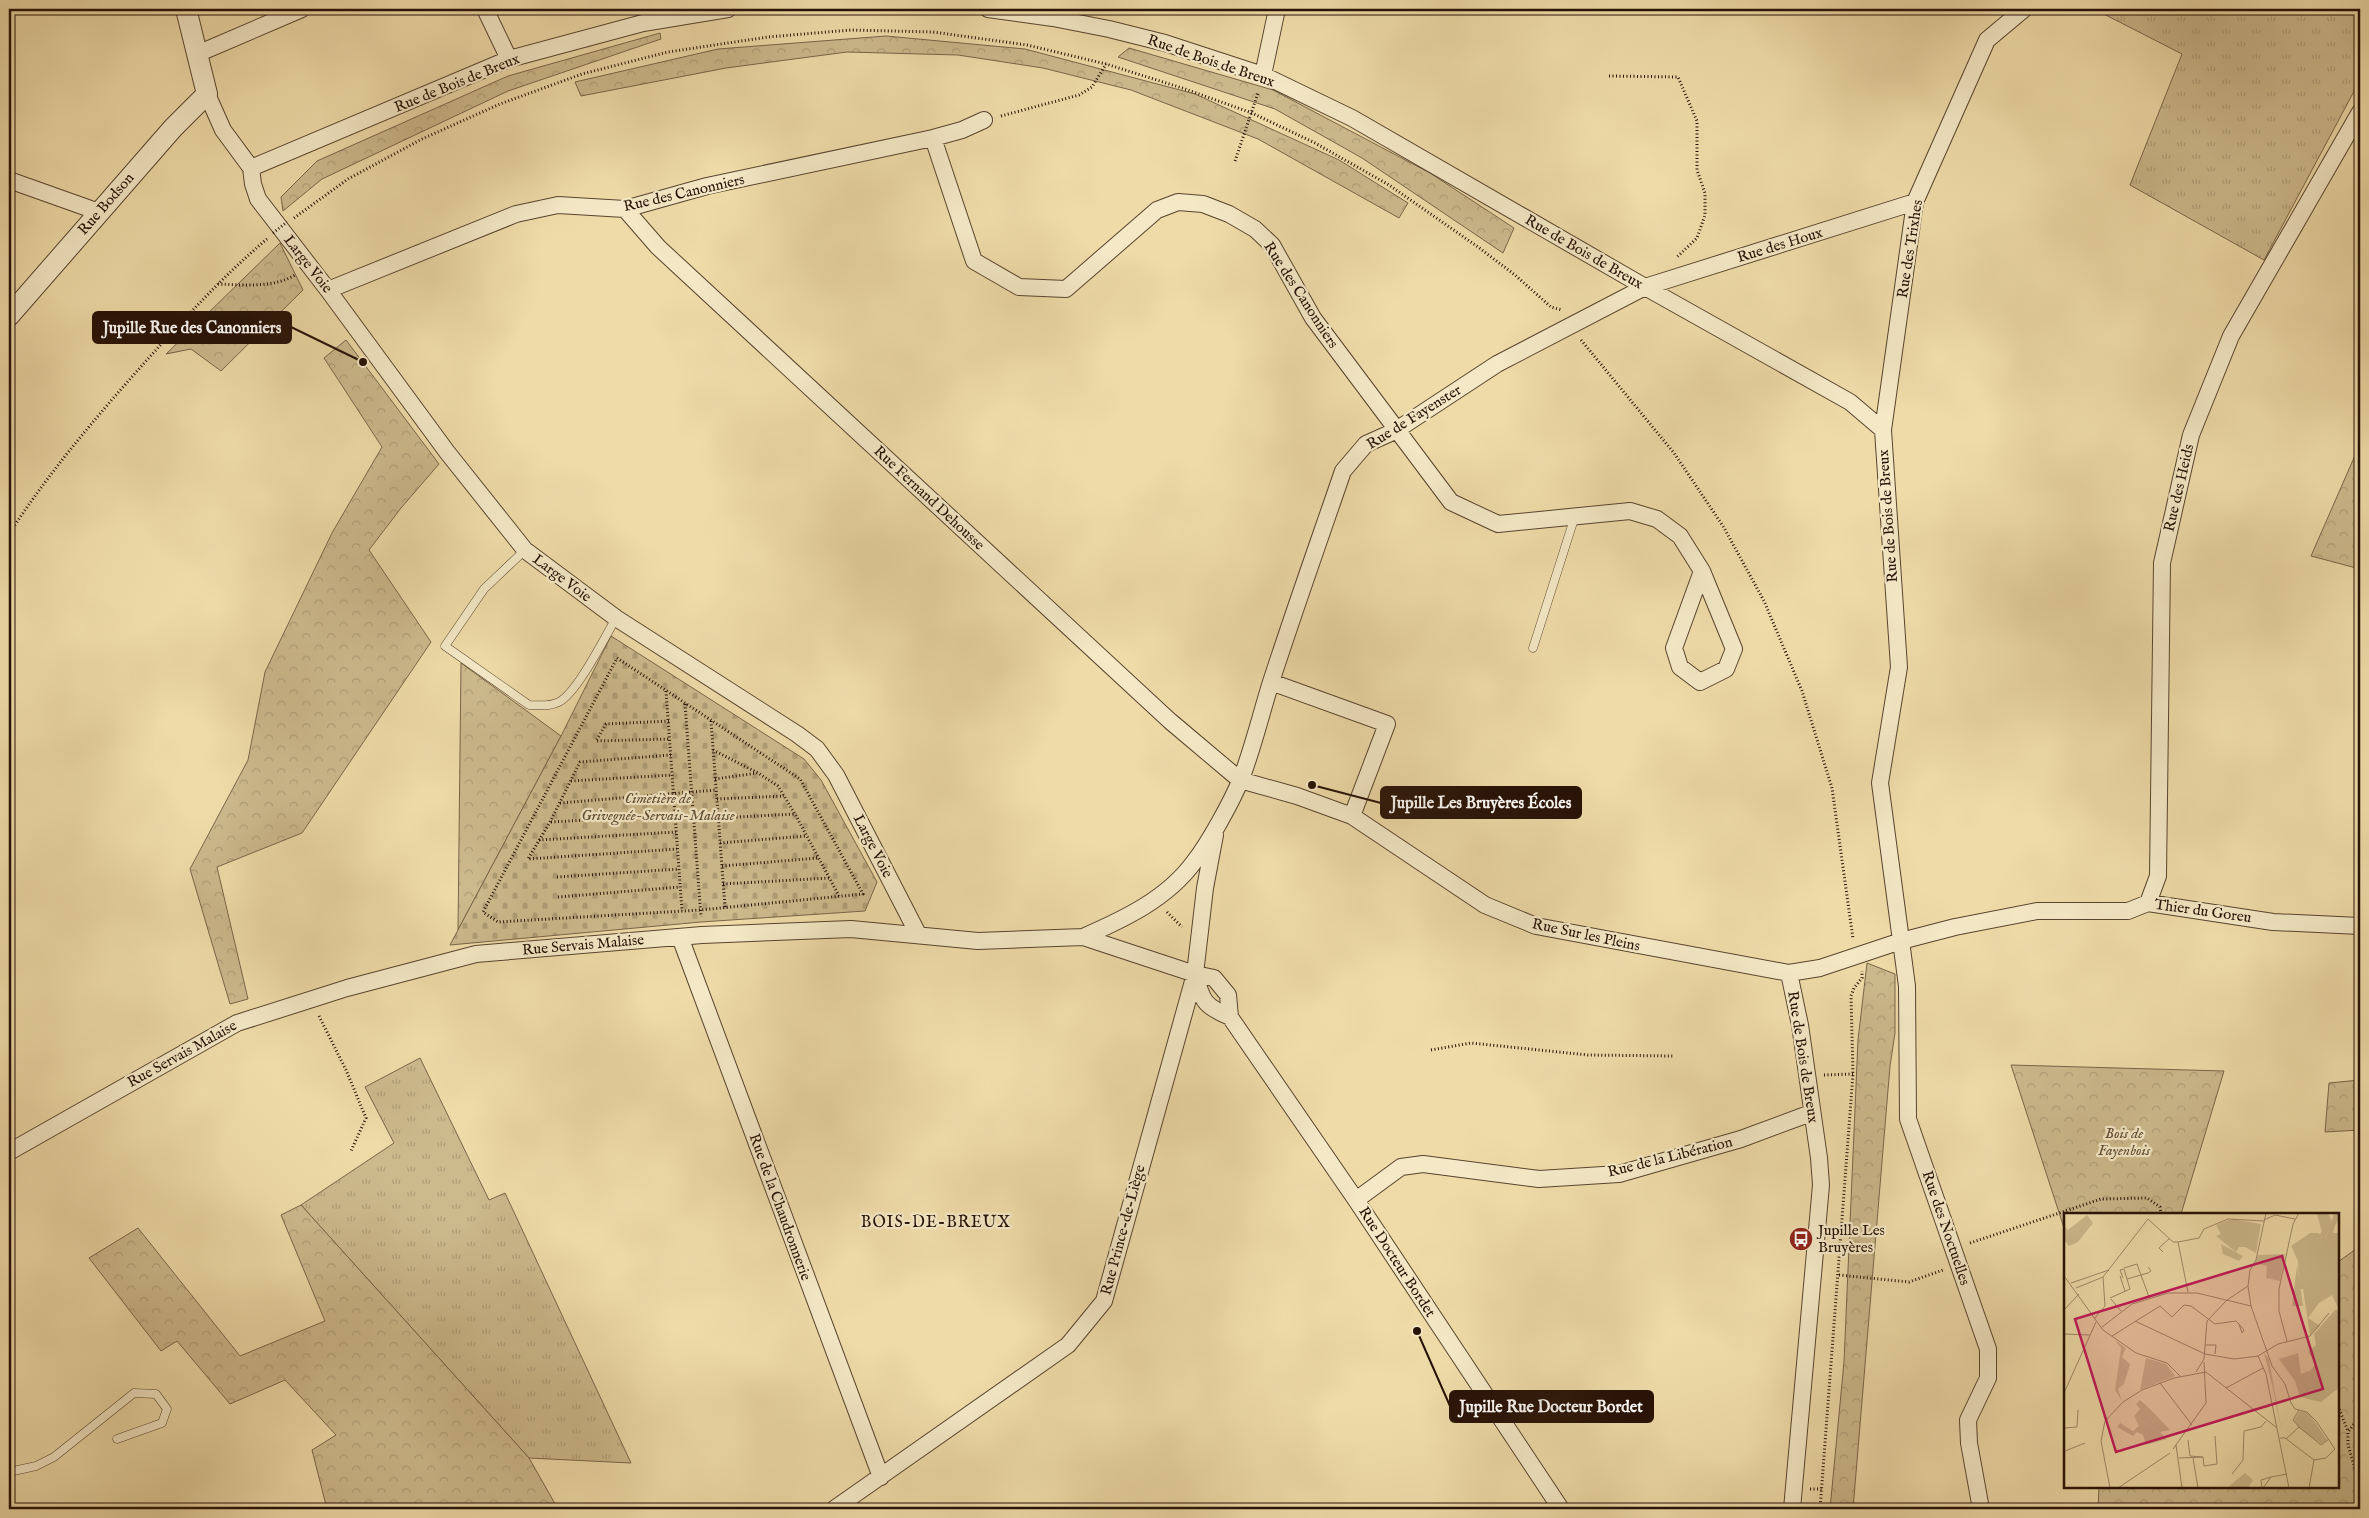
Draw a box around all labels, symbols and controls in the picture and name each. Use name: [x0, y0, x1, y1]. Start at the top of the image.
street label: Rue de Bois de Breux: [1145, 30, 1278, 92]
street label: Rue de Bois de Breux: [392, 49, 523, 117]
street label: Rue Bodson: [74, 169, 138, 239]
street label: Rue des Canonniers: [622, 170, 746, 216]
street label: Rue des Trixhes: [1893, 198, 1927, 300]
street label: Rue de Bois de Breux: [1521, 210, 1647, 294]
street label: Rue des Houx: [1735, 223, 1826, 267]
street label: Large Voie: [279, 231, 337, 297]
street label: Rue des Canonniers: [1259, 238, 1343, 352]
callout: Jupille Rue des Canonniers: [93, 312, 291, 343]
text: Jupille Rue des Canonniers: [101, 319, 282, 339]
street label: Rue de Fayenster: [1363, 380, 1465, 454]
street label: Rue Fernand Dehousse: [870, 442, 989, 554]
street label: Rue des Heids: [2160, 442, 2198, 534]
street label: Rue de Bois de Breux: [1874, 448, 1902, 583]
street label: Large Voie: [529, 550, 595, 606]
callout: Jupille Les Bruyères Écoles: [1381, 787, 1581, 818]
park label: Cimetière de Grivegnée-Servais-Malaise: [581, 789, 735, 826]
text: Jupille Les Bruyères Écoles: [1389, 792, 1572, 814]
street label: Large Voie: [849, 811, 897, 881]
street label: Thier du Goreu: [2153, 895, 2253, 927]
street label: Rue Sur les Pleins: [1530, 914, 1642, 956]
street label: Rue Servais Malaise: [521, 930, 645, 960]
street label: Rue de Bois de Breux: [1783, 990, 1823, 1125]
street label: Rue Servais Malaise: [124, 1016, 240, 1092]
park label: Bois de Fayenbois: [2098, 1124, 2151, 1160]
street label: Rue de la Chaudronnerie: [745, 1131, 815, 1283]
street label: Rue de la Libération: [1606, 1132, 1734, 1182]
street label: Rue Prince-de-Liège: [1096, 1163, 1150, 1297]
street label: Rue des Noctuelles: [1917, 1168, 1975, 1288]
street label: Rue Docteur Bordet: [1354, 1203, 1440, 1321]
district label: BOIS-DE-BREUX: [861, 1213, 1011, 1233]
inset map: [2064, 1213, 2339, 1488]
place label: Jupille Les Bruyères: [1816, 1221, 1885, 1257]
bus stop icon: Jupille Les Bruyères: [1788, 1226, 1814, 1252]
callout: Jupille Rue Docteur Bordet: [1450, 1391, 1653, 1422]
text: Jupille Rue Docteur Bordet: [1457, 1398, 1643, 1418]

